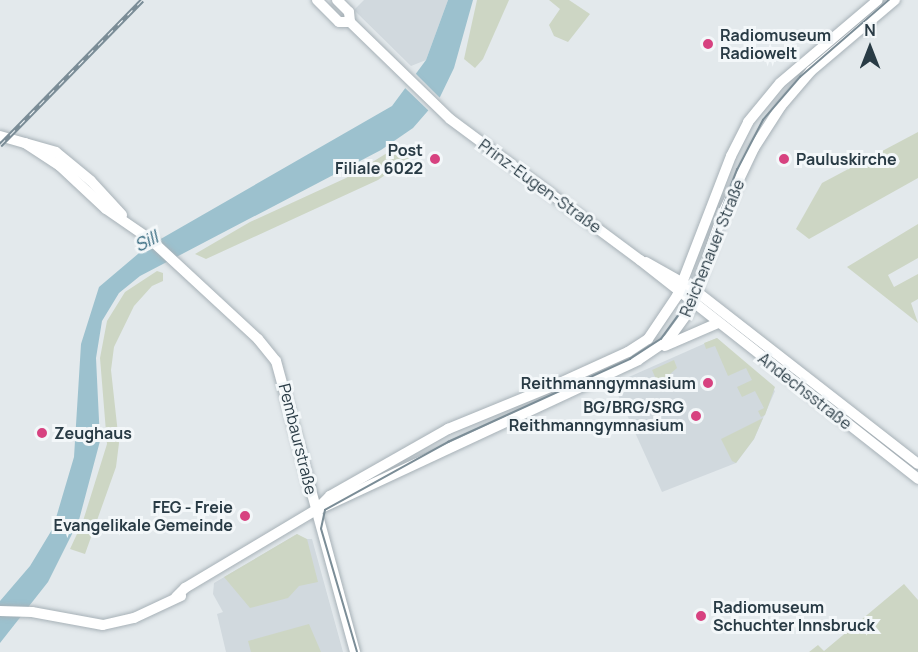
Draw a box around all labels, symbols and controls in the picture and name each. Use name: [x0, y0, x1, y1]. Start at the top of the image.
north arrow: [840, 18, 900, 78]
text: N: [864, 19, 876, 41]
place label: Radiomuseum Radiowelt: [720, 25, 831, 63]
marker: Radiomuseum Radiowelt: [701, 37, 715, 51]
street label: Prinz-Eugen-Straße: [475, 135, 605, 237]
place label: Post Filiale 6022: [335, 140, 423, 178]
place label: Pauluskirche: [796, 149, 897, 169]
marker: Post Filiale 6022: [428, 152, 442, 166]
marker: Pauluskirche: [777, 152, 791, 166]
street label: Reichenauer Straße: [676, 177, 748, 319]
water label: Sill: [131, 226, 161, 256]
street label: Andechsstraße: [754, 349, 856, 433]
place label: Reithmanngymnasium: [521, 373, 696, 393]
marker: Reithmanngymnasium: [701, 376, 715, 390]
street label: Pembaurstraße: [275, 382, 321, 496]
place label: BG/BRG/SRG Reithmanngymnasium: [509, 397, 684, 435]
marker: BG/BRG/SRG Reithmanngymnasium: [689, 409, 703, 423]
place label: Zeughaus: [54, 423, 132, 443]
marker: Zeughaus: [35, 426, 49, 440]
place label: FEG - Freie Evangelikale Gemeinde: [54, 497, 233, 535]
marker: FEG - Freie Evangelikale Gemeinde: [238, 509, 252, 523]
place label: Radiomuseum Schuchter Innsbruck: [713, 597, 875, 635]
marker: Radiomuseum Schuchter Innsbruck: [694, 609, 708, 623]

